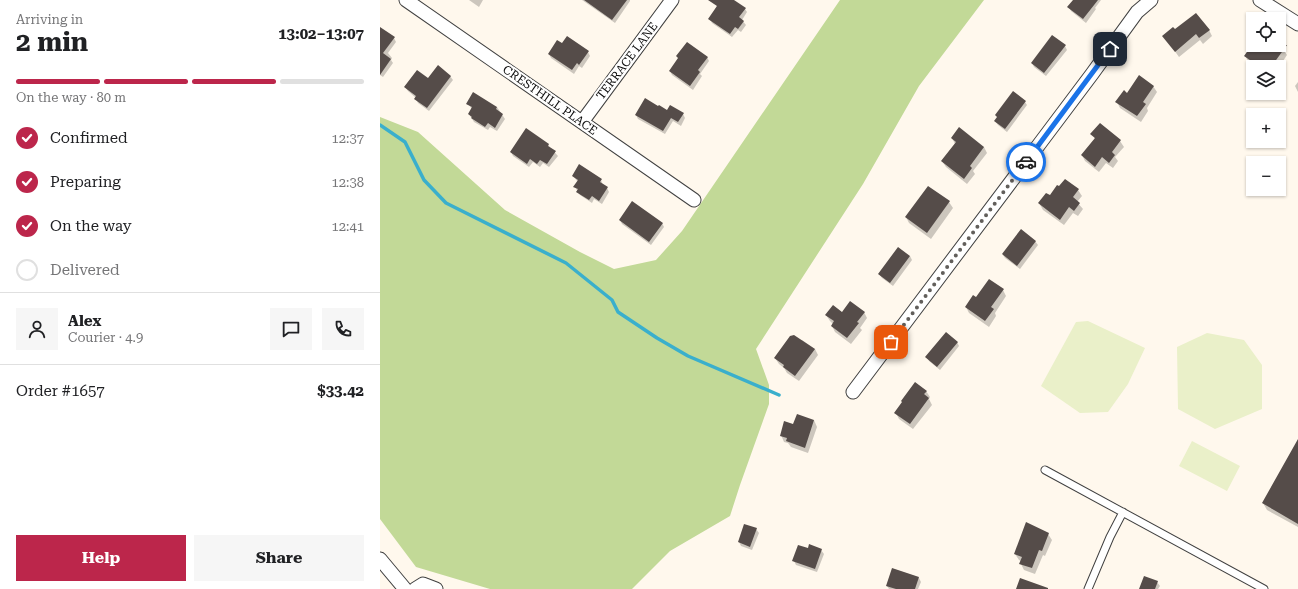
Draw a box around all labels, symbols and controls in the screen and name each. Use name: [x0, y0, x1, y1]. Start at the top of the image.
text: Arriving in: [16, 12, 83, 27]
map controls: [1246, 12, 1286, 196]
button: locate: [1246, 12, 1286, 52]
street label: TERRACE LANE: [593, 20, 661, 102]
text: 13:02–13:07: [278, 25, 364, 43]
text: 2 min: [16, 27, 88, 57]
pin: [1093, 32, 1127, 66]
icon: home: [1099, 38, 1121, 60]
button: layers: [1246, 60, 1286, 100]
street label: CRESTHILL PLACE: [500, 62, 600, 138]
text: On the way · 80 m: [16, 90, 126, 105]
button: +: [1246, 108, 1286, 148]
icon: check: [16, 127, 38, 149]
text: Confirmed: [50, 129, 128, 147]
text: 12:37: [332, 131, 364, 146]
courier: [1006, 142, 1046, 182]
icon: car: [1015, 151, 1037, 173]
button: −: [1246, 156, 1286, 196]
icon: check: [16, 171, 38, 193]
text: Preparing: [50, 173, 121, 191]
text: 12:38: [332, 175, 364, 190]
icon: check: [16, 215, 38, 237]
text: On the way: [50, 217, 132, 235]
text: 12:41: [332, 219, 364, 234]
text: Delivered: [50, 261, 120, 279]
button: person: [16, 308, 58, 350]
button: chat: [270, 308, 312, 350]
button: phone: [322, 308, 364, 350]
text: Alex: [68, 312, 101, 330]
pin: [874, 325, 908, 359]
text: Courier · 4.9: [68, 330, 143, 345]
icon: bag: [880, 331, 902, 353]
text: Order #1657: [16, 382, 105, 400]
text: $33.42: [317, 382, 364, 400]
button: Help: [16, 535, 186, 581]
button: Share: [194, 535, 364, 581]

